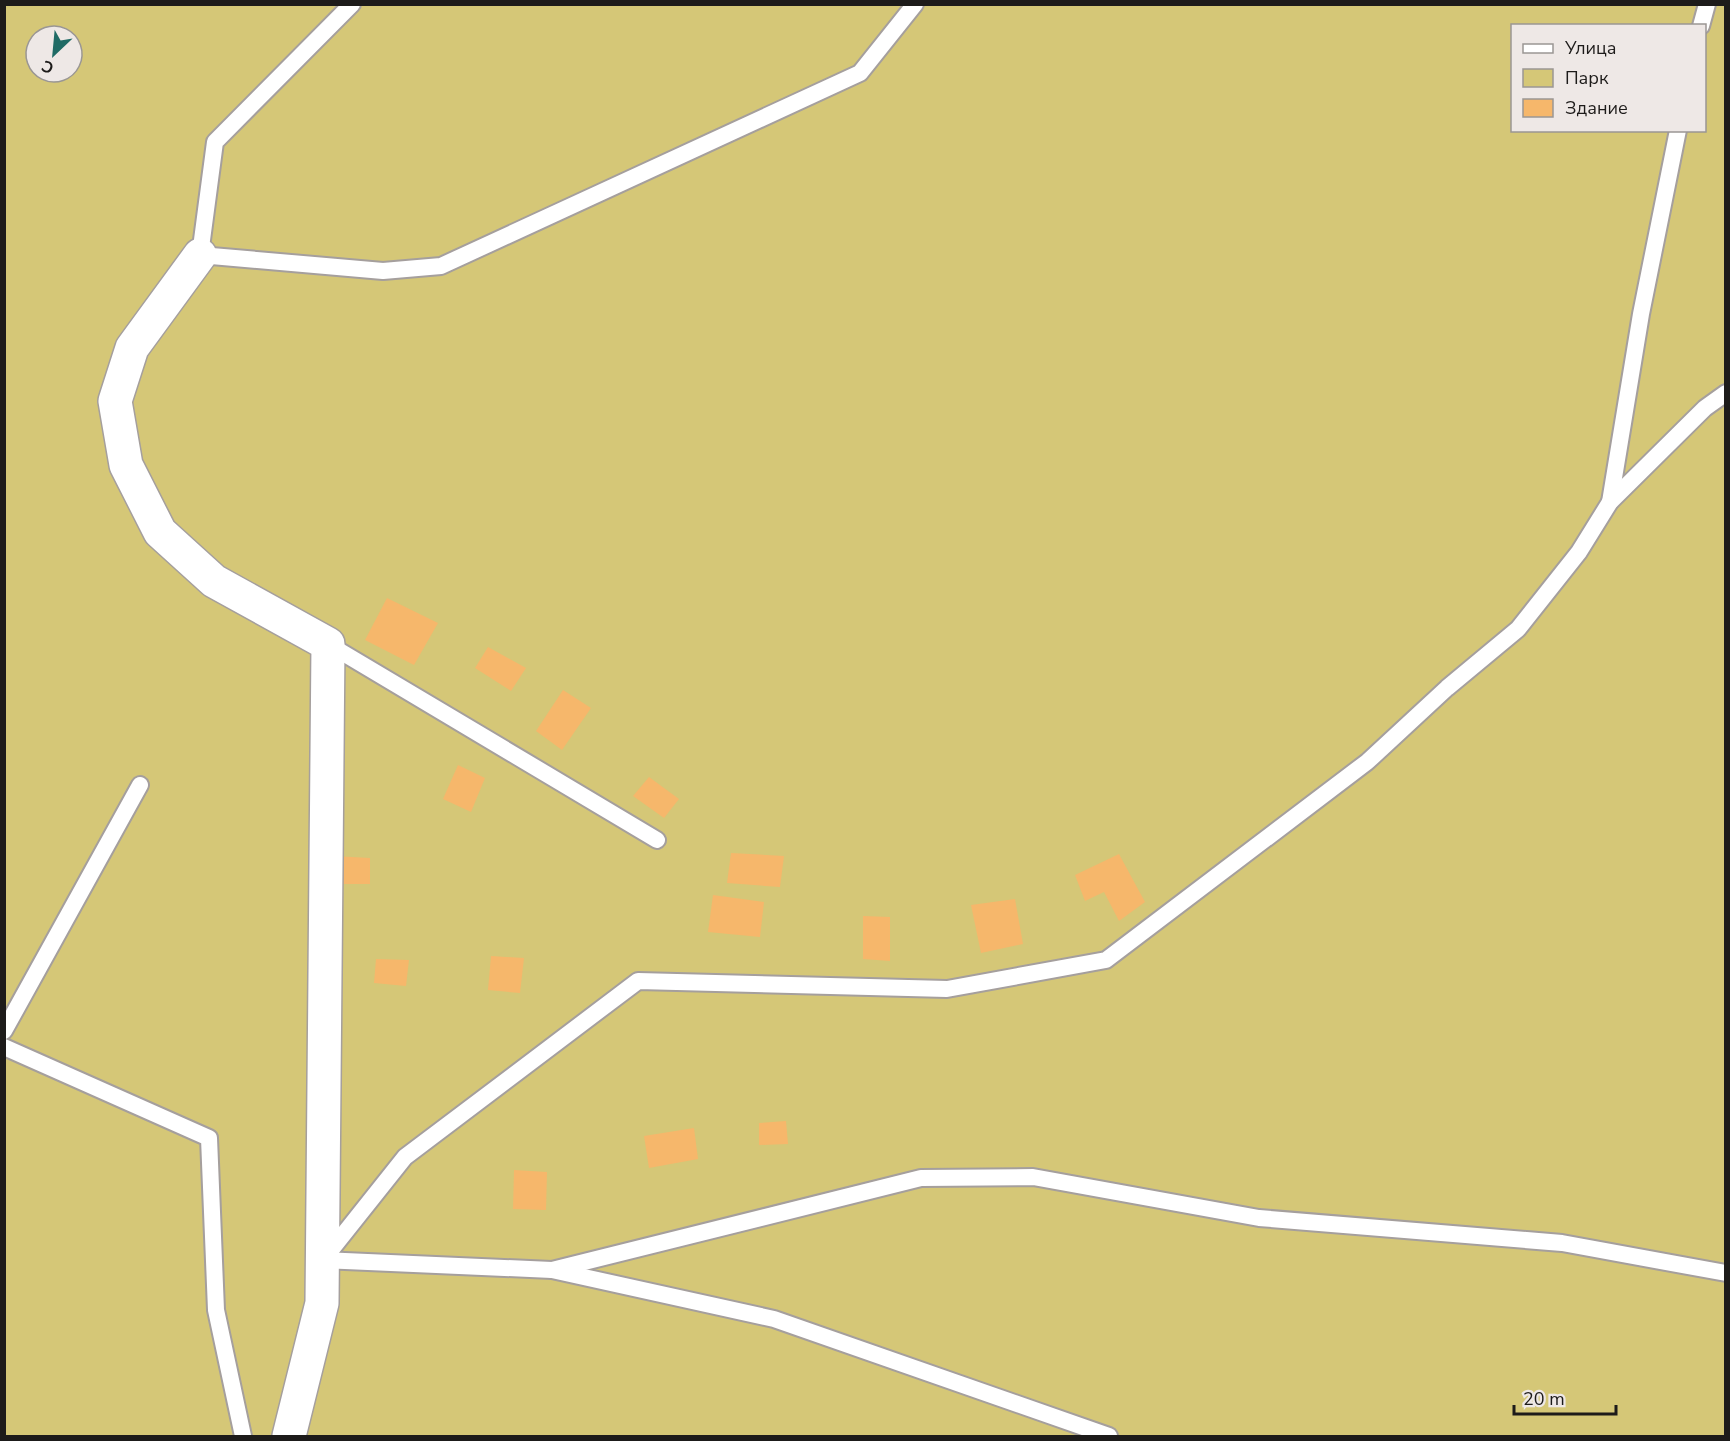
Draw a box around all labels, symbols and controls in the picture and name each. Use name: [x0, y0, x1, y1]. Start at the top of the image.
north arrow: [24, 24, 84, 84]
legend: [1511, 24, 1706, 132]
text: Улица: [1564, 36, 1616, 60]
text: С: [38, 54, 58, 79]
text: Парк: [1565, 66, 1609, 90]
text: Здание: [1565, 96, 1628, 120]
scale bar: [1514, 1378, 1616, 1416]
text: 20 m: [1523, 1387, 1565, 1411]

